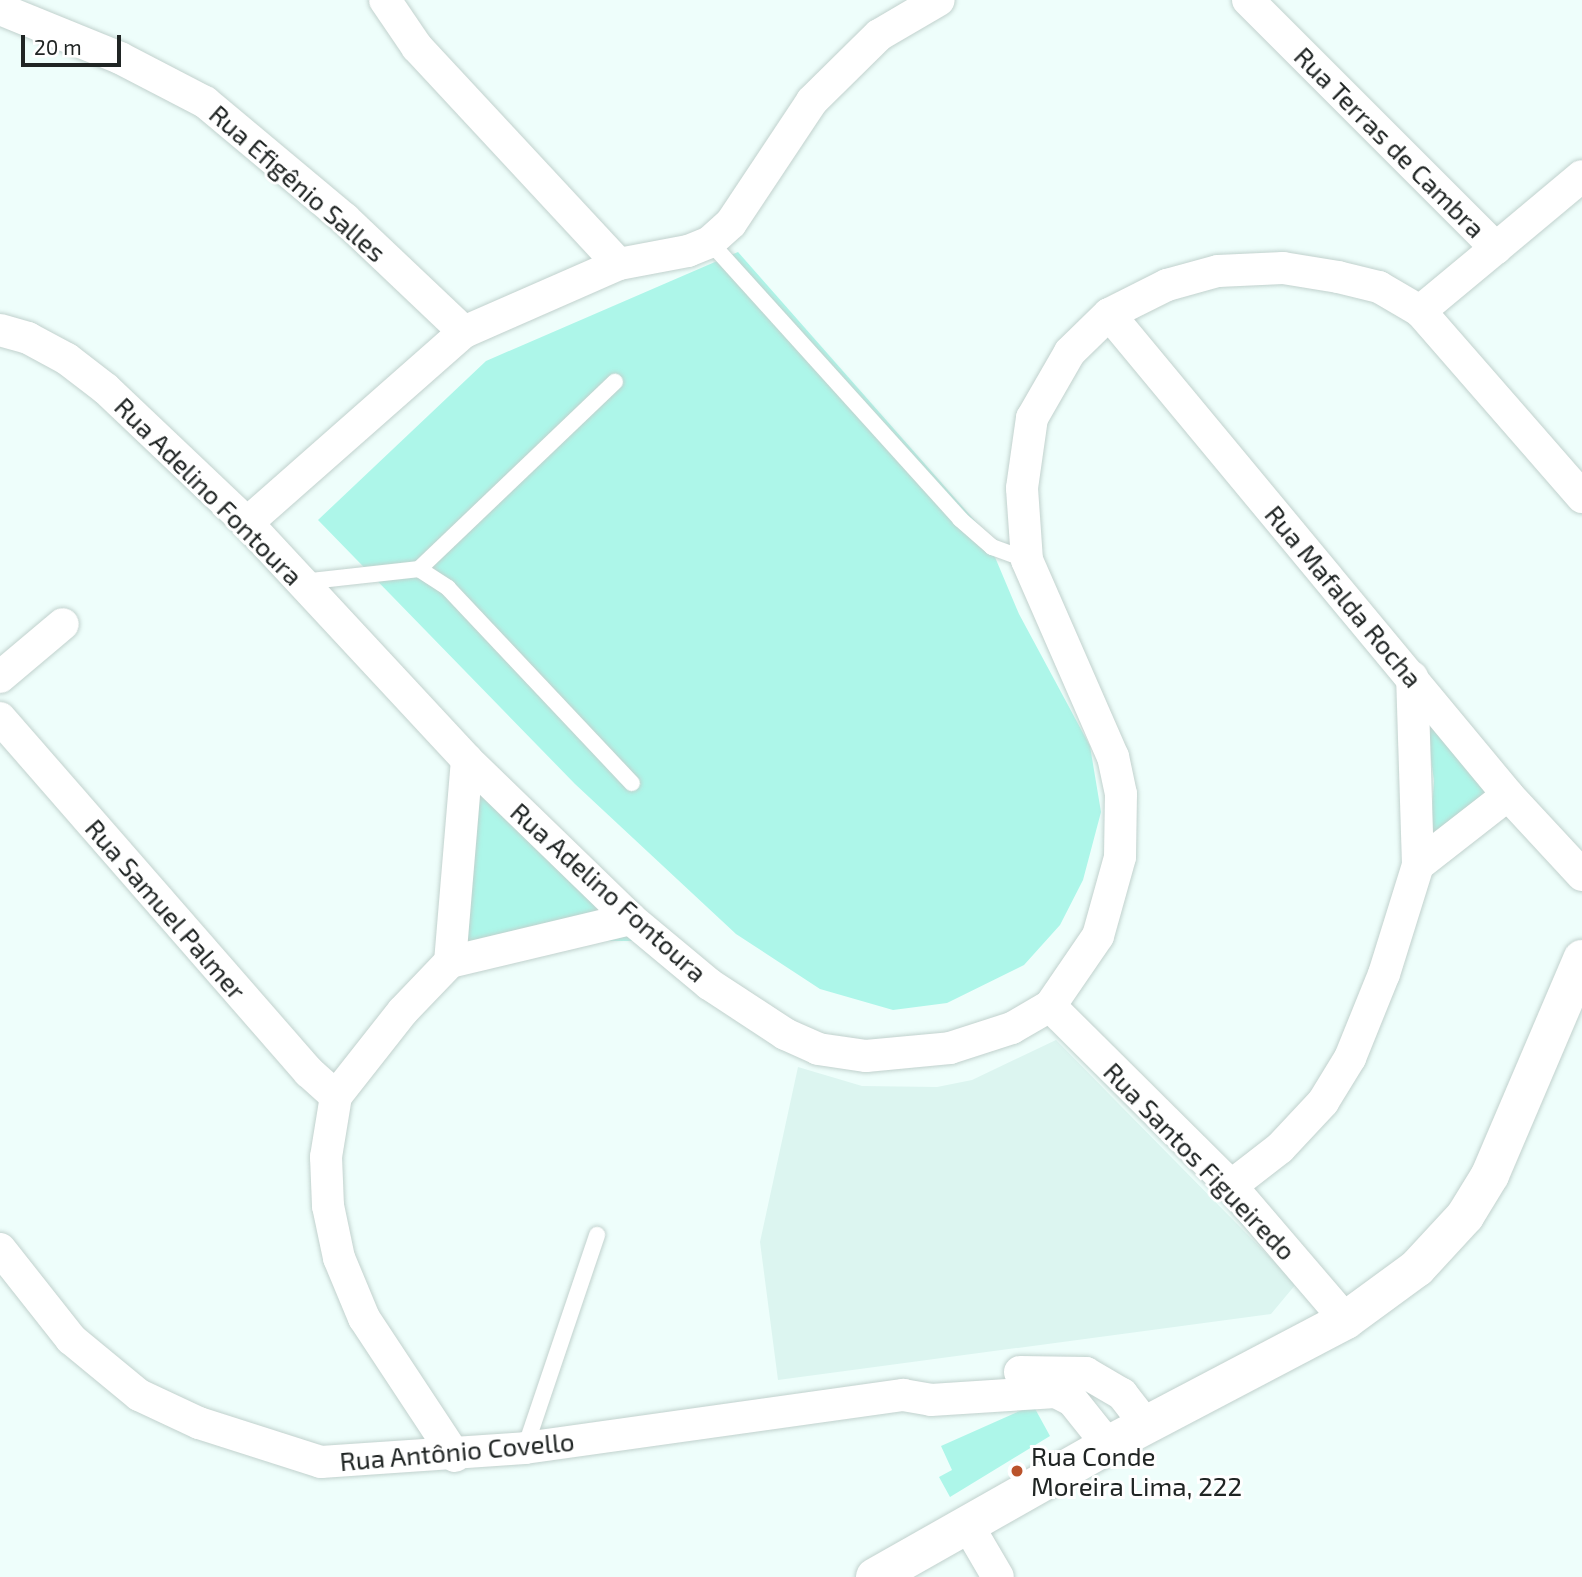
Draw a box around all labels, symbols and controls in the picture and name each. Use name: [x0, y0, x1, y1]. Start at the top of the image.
scale bar: [24, 21, 124, 65]
text: 20 m: [34, 34, 82, 59]
street label: Rua Terras de Cambra: [1288, 40, 1492, 244]
street label: Rua Efigênio Salles: [204, 98, 392, 268]
street label: Rua Adelino Fontoura: [108, 390, 310, 592]
street label: Rua Mafalda Rocha: [1259, 499, 1429, 693]
street label: Rua Adelino Fontoura: [504, 796, 714, 988]
street label: Rua Samuel Palmer: [79, 812, 253, 1006]
street label: Rua Santos Figueiredo: [1098, 1056, 1302, 1266]
street label: Rua Antônio Covello: [338, 1425, 576, 1477]
place label: Rua Conde Moreira Lima, 222: [1031, 1440, 1242, 1502]
marker: Rua Conde Moreira Lima, 222: [1009, 1463, 1025, 1479]

